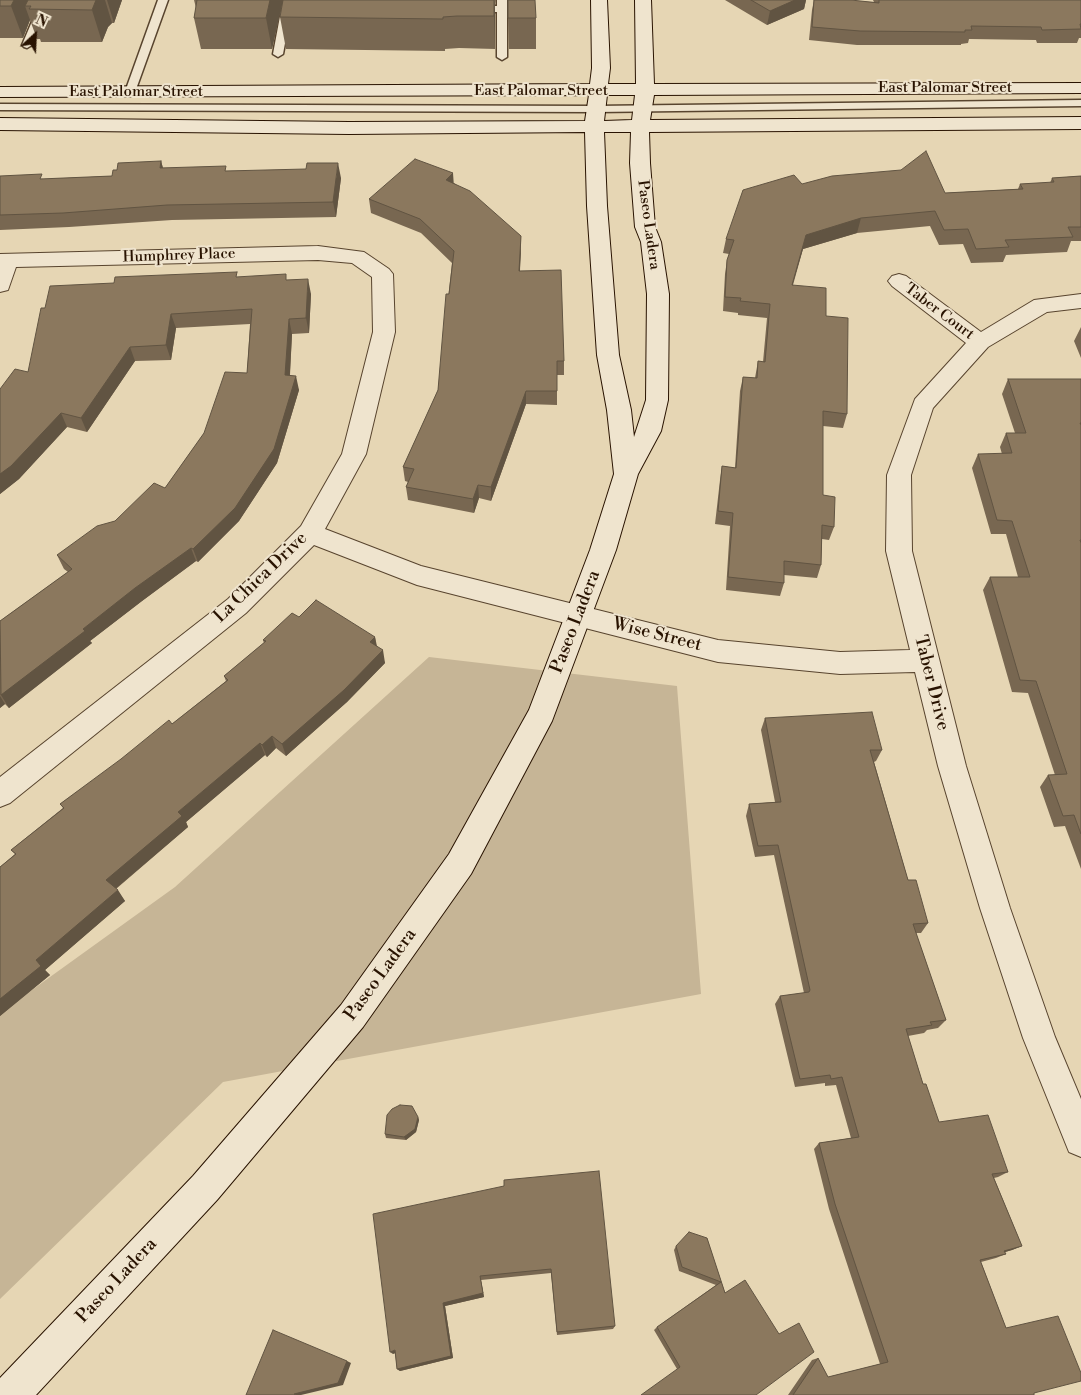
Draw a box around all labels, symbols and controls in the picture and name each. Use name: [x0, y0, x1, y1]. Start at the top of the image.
north arrow: [10, 10, 60, 60]
text: N: [33, 11, 50, 32]
street label: East Palomar Street: [878, 79, 1012, 97]
street label: East Palomar Street: [474, 82, 608, 100]
street label: East Palomar Street: [69, 83, 203, 101]
street label: Paseo Ladera: [633, 179, 663, 271]
street label: Humphrey Place: [122, 245, 236, 267]
street label: Taber Court: [901, 280, 977, 344]
street label: La Chica Drive: [210, 528, 312, 628]
street label: Paseo Ladera: [546, 568, 606, 676]
street label: Wise Street: [610, 613, 704, 657]
street label: Taber Drive: [909, 633, 953, 733]
street label: Paseo Ladera: [340, 925, 422, 1025]
street label: Paseo Ladera: [72, 1234, 162, 1328]

